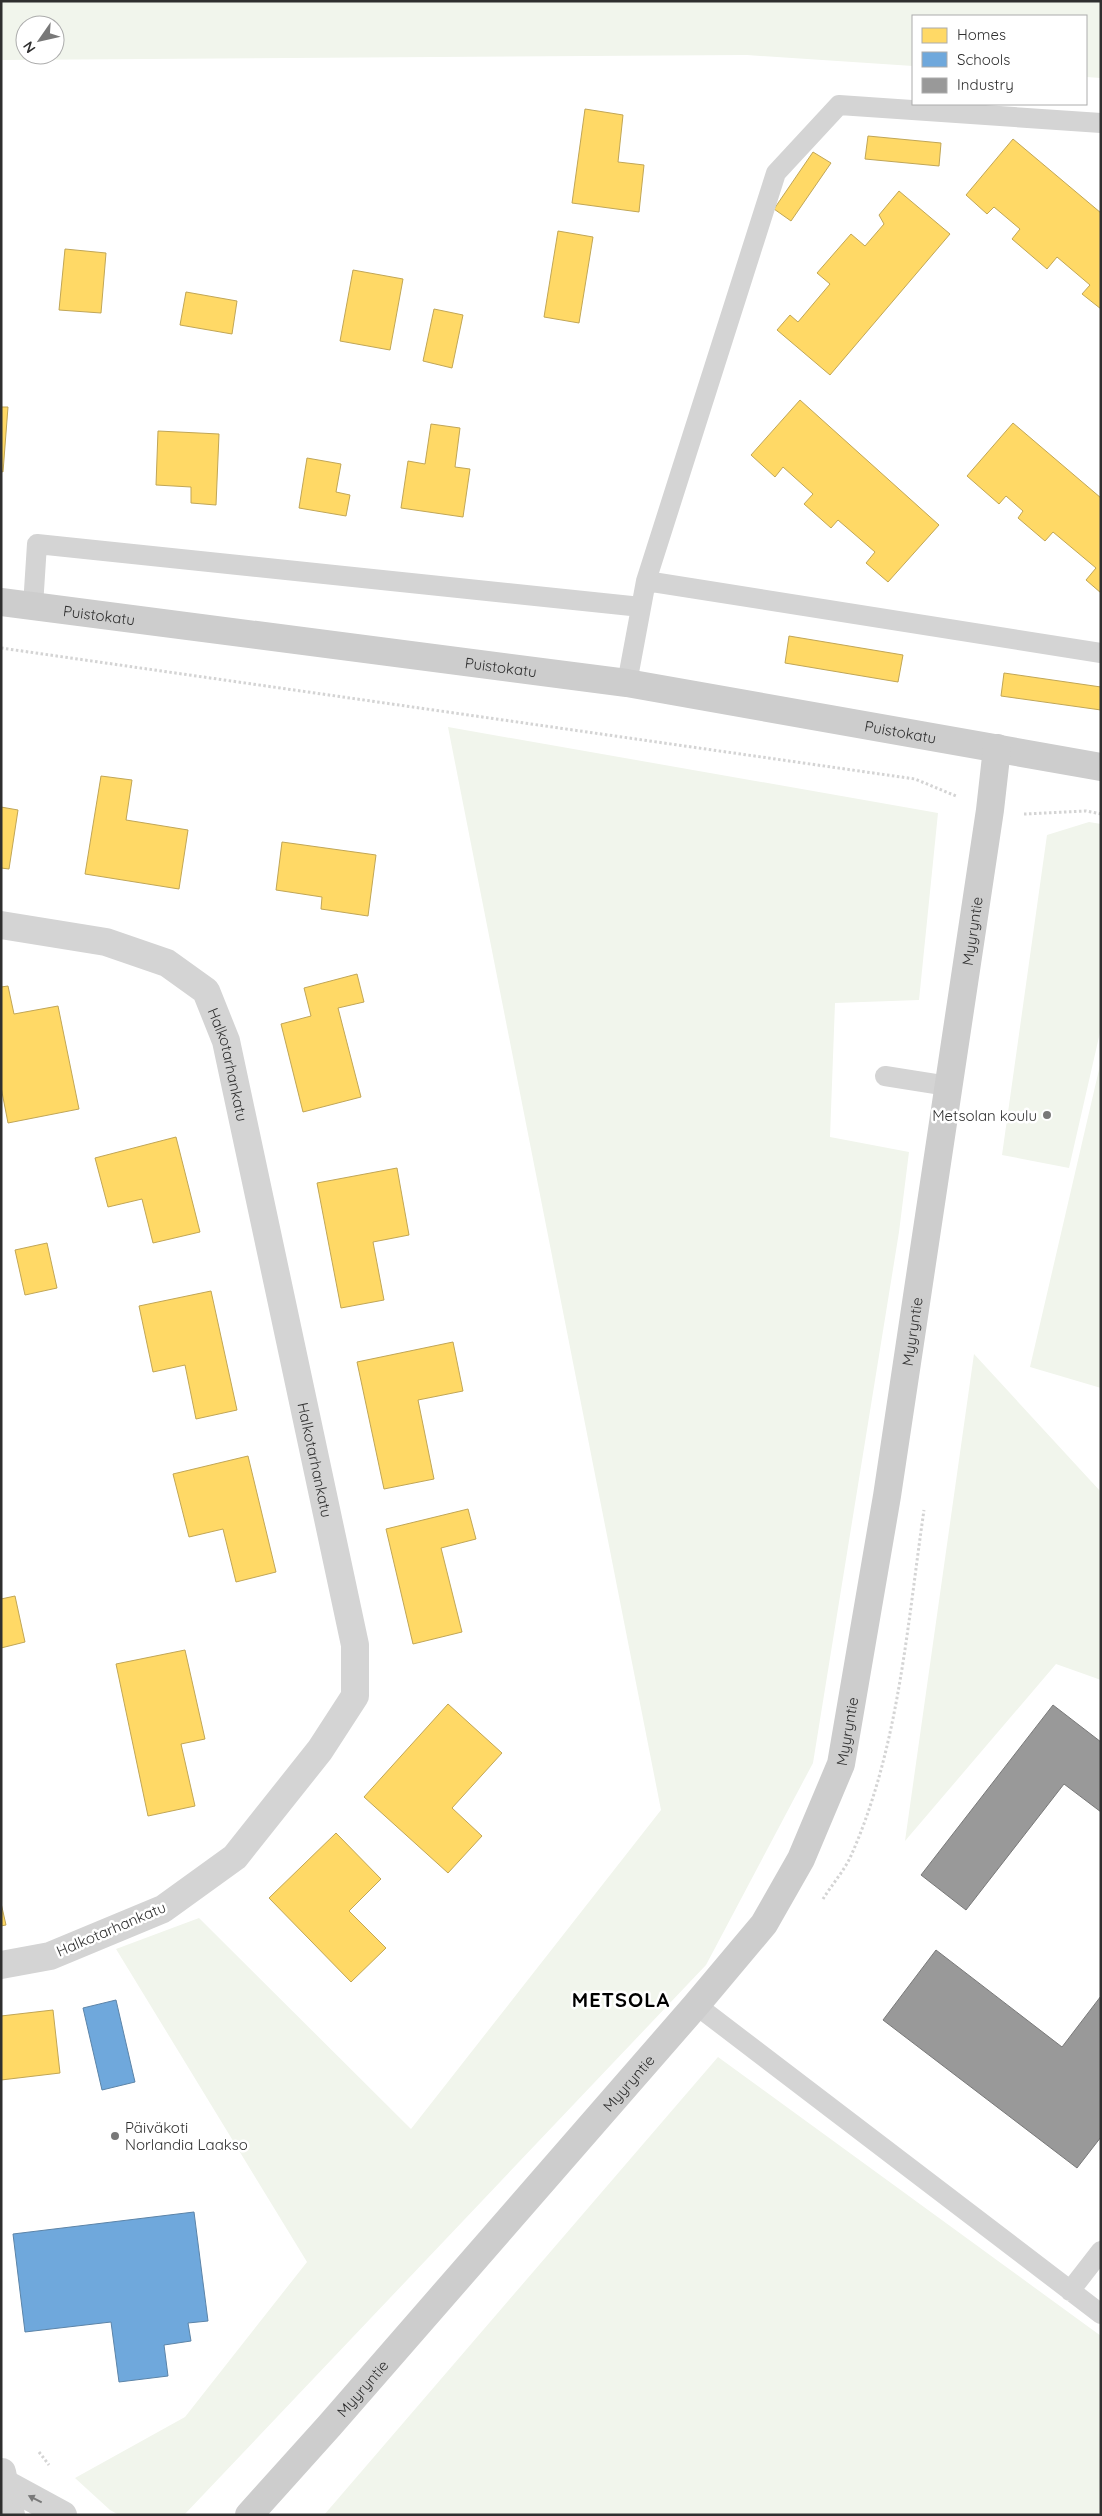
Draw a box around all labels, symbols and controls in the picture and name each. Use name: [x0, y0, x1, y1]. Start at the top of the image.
north arrow: [15, 15, 65, 65]
legend: [912, 15, 1087, 105]
text: Homes: [957, 25, 1006, 44]
text: N: [19, 38, 40, 57]
text: Schools: [957, 50, 1010, 69]
text: Industry: [957, 75, 1014, 94]
street label: Puistokatu: [62, 601, 136, 629]
street label: Puistokatu: [464, 653, 538, 681]
street label: Puistokatu: [863, 716, 938, 747]
street label: Myyryntie: [957, 895, 986, 967]
street label: Halkotarhankatu: [204, 1005, 252, 1123]
place label: Metsolan koulu: [932, 1106, 1037, 1125]
marker: Metsolan koulu: [1041, 1109, 1053, 1121]
street label: Myyryntie: [897, 1296, 926, 1367]
street label: Halkotarhankatu: [294, 1401, 337, 1519]
street label: Myyryntie: [831, 1696, 862, 1767]
street label: Halkotarhankatu: [53, 1897, 169, 1961]
district label: METSOLA: [572, 1987, 670, 2012]
street label: Myyryntie: [598, 2050, 658, 2115]
place label: Päiväkoti Norlandia Laakso: [125, 2118, 248, 2154]
marker: Päiväkoti Norlandia Laakso: [109, 2130, 121, 2142]
street label: Myyryntie: [332, 2356, 392, 2420]
one-way arrow: [28, 2495, 42, 2503]

